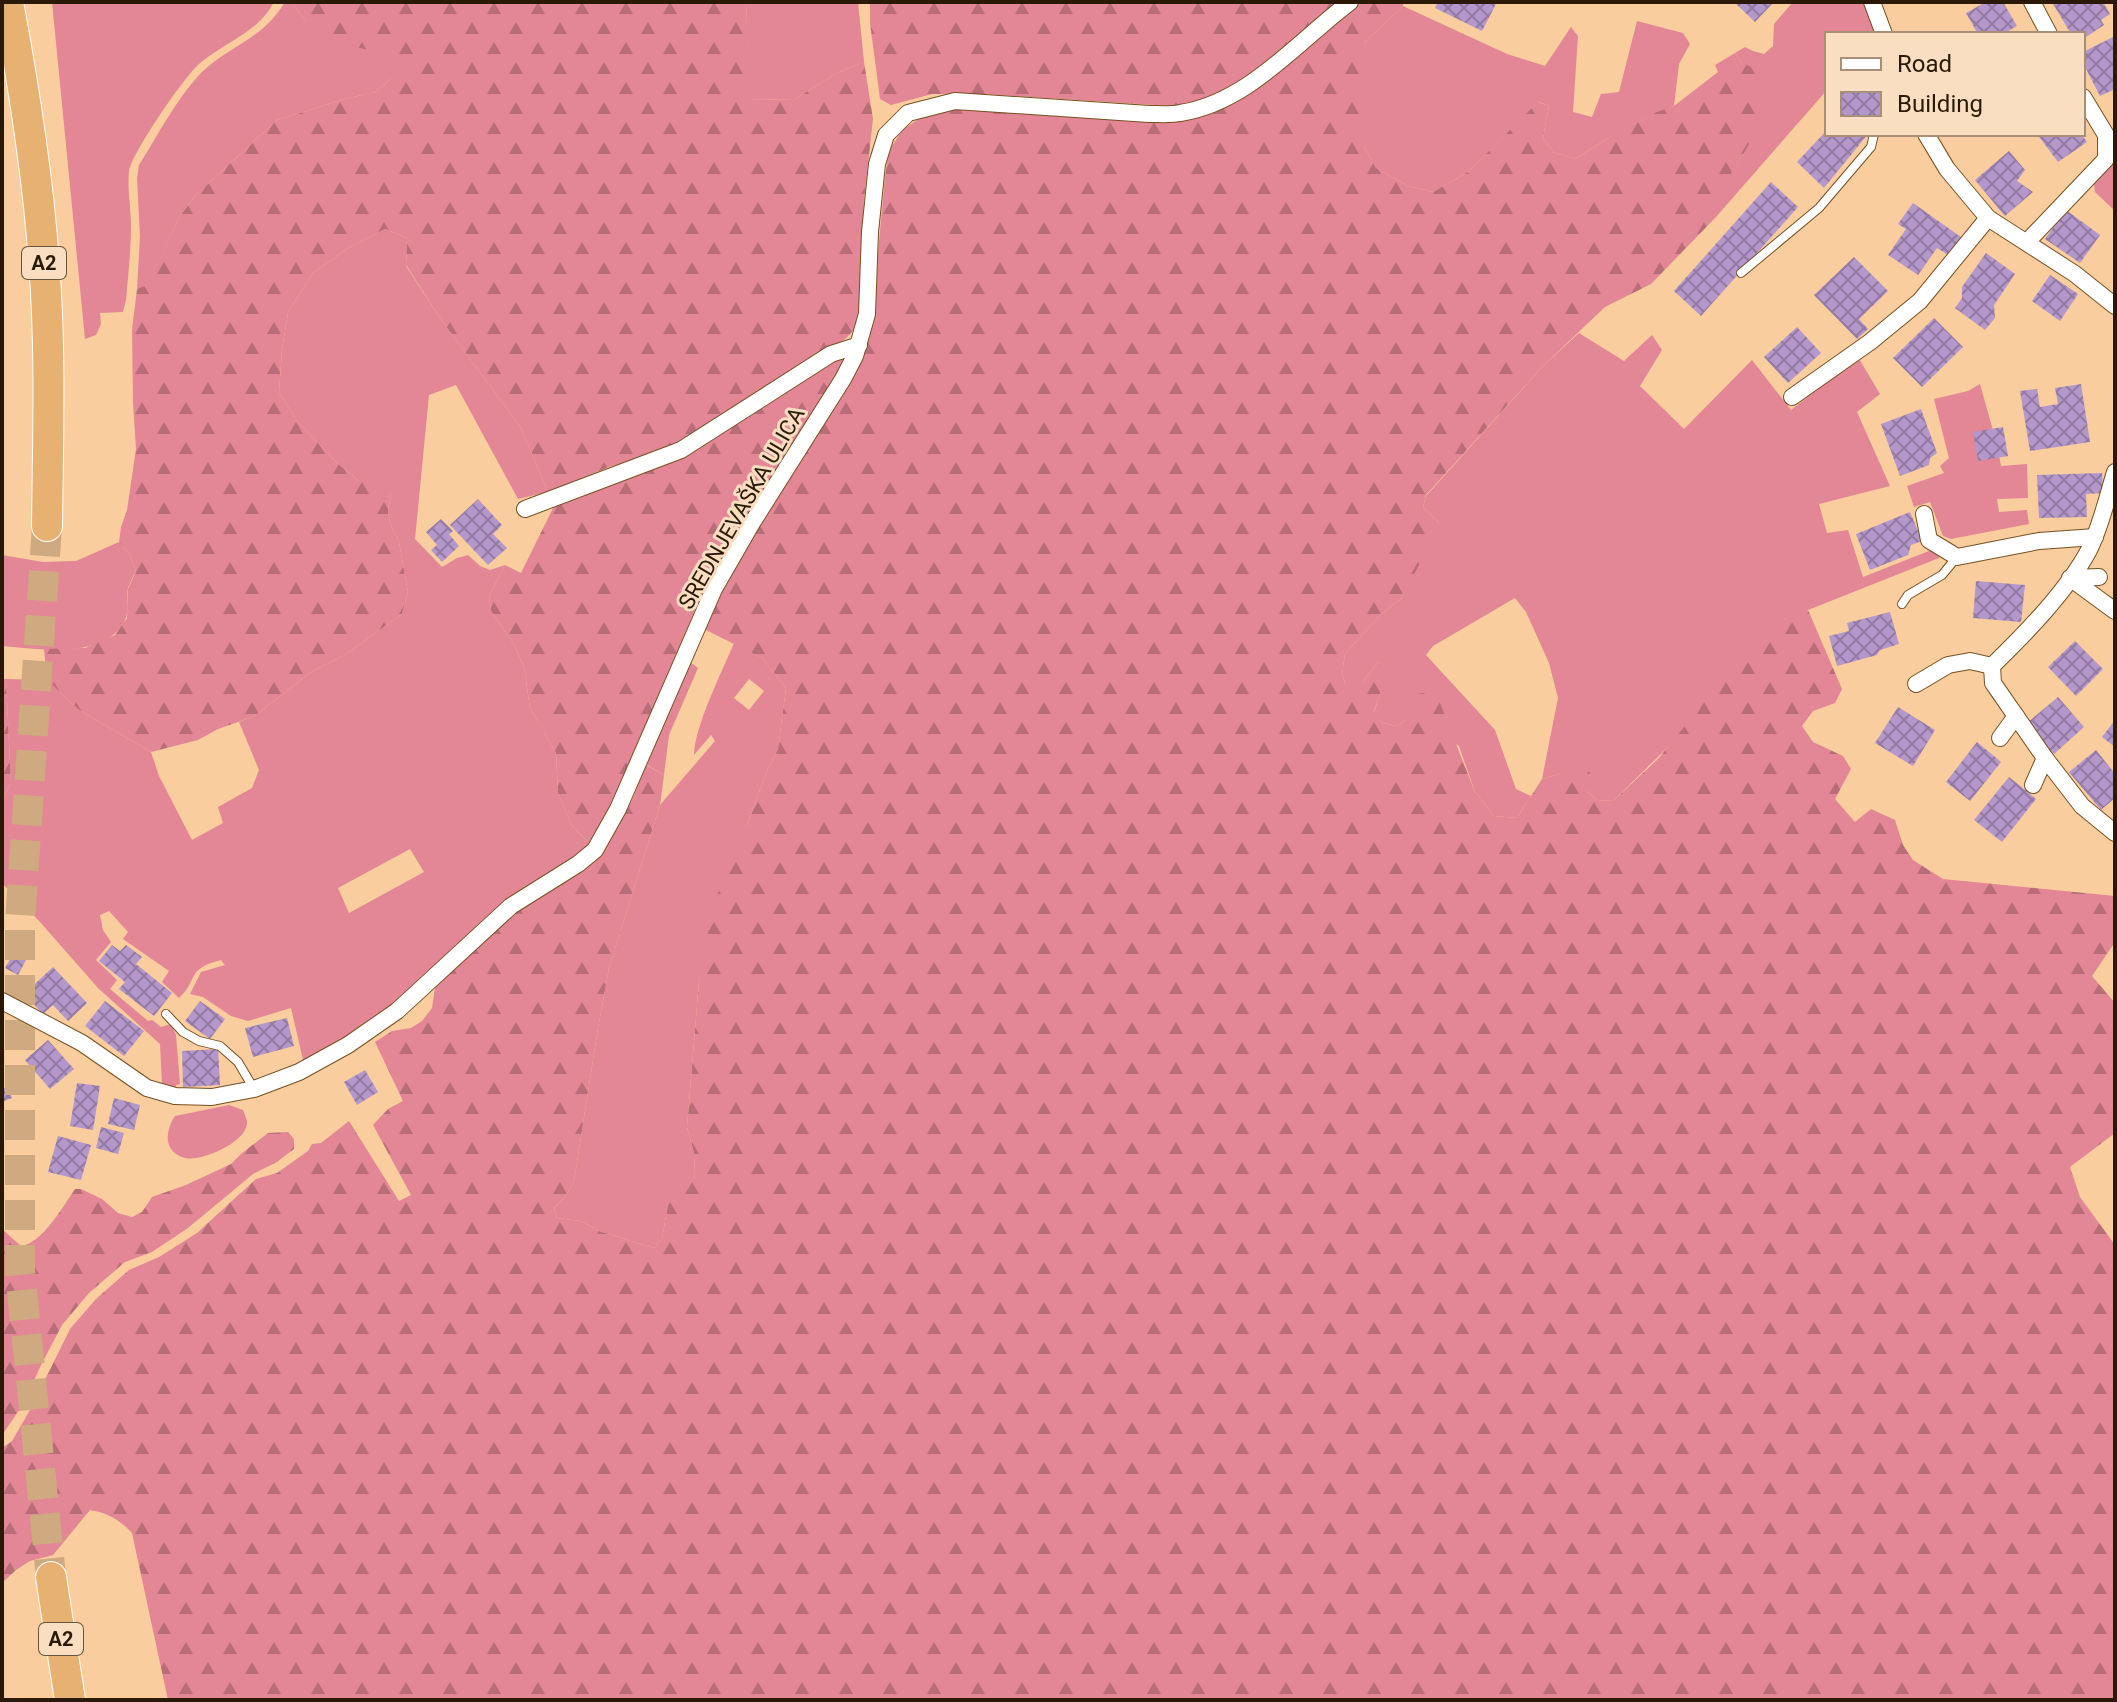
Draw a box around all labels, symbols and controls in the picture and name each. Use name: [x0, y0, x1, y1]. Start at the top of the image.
legend: [1825, 32, 2085, 136]
text: Road: [1897, 50, 1952, 78]
text: Building: [1897, 90, 1983, 118]
road number: A2: [22, 247, 66, 279]
street label: SREDNJEVAŠKA ULICA: [673, 402, 810, 614]
road number: A2: [39, 1623, 83, 1655]

